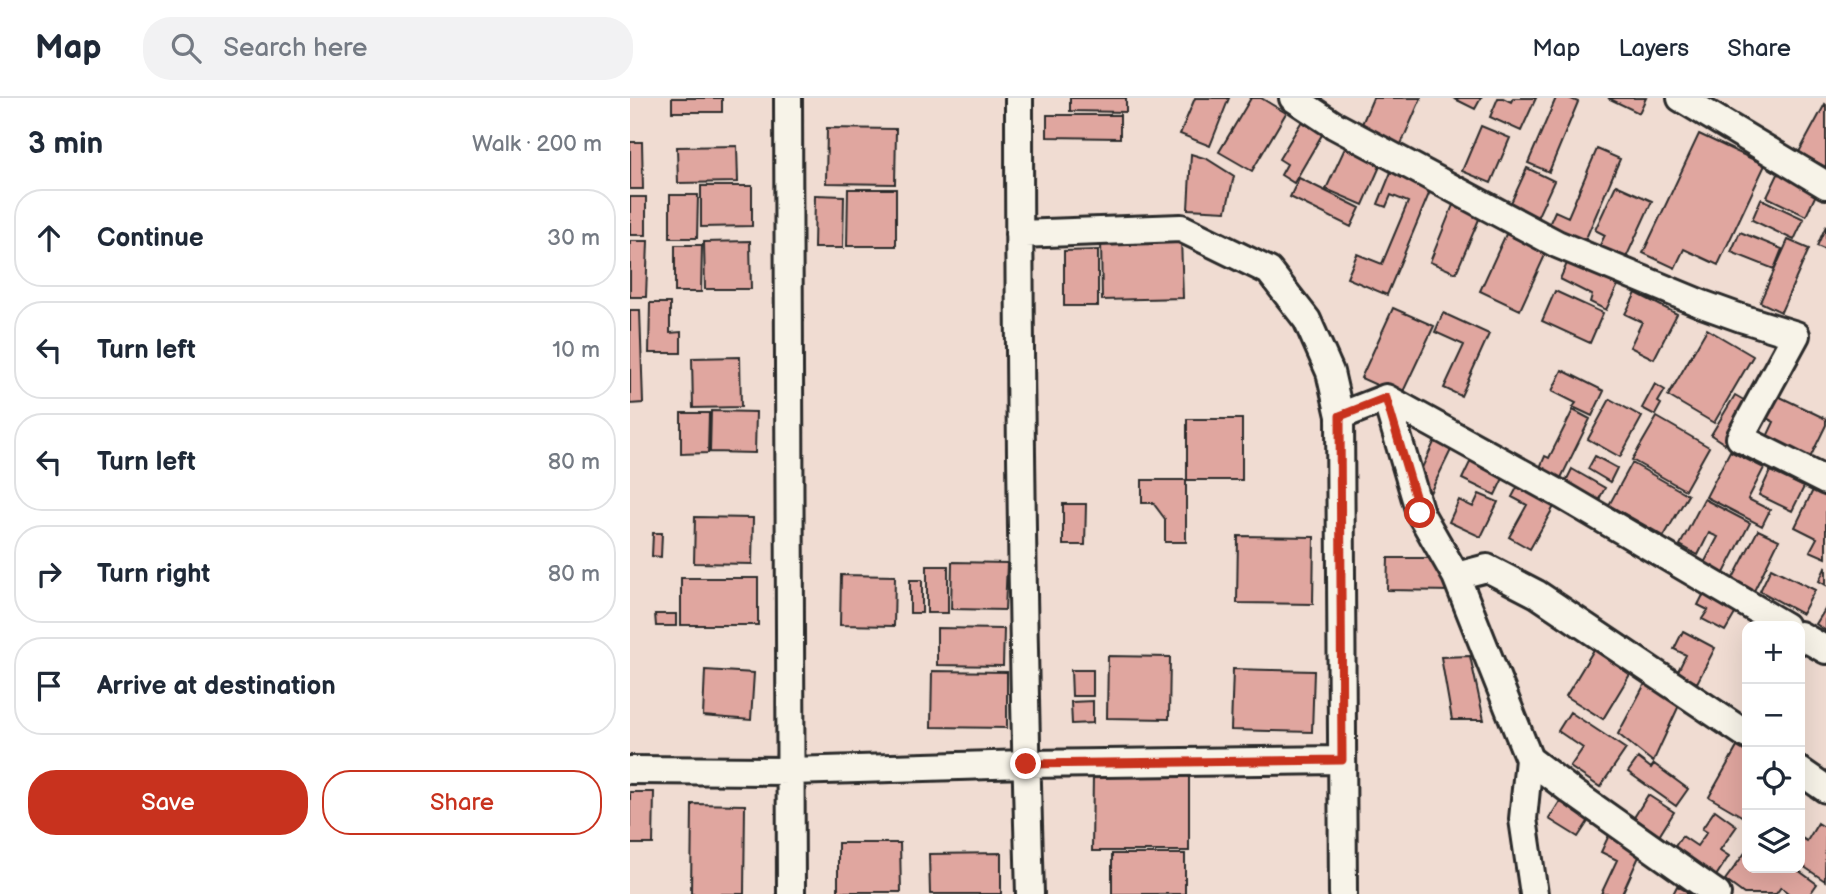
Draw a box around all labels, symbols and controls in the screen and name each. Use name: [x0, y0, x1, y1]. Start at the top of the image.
search box: [143, 17, 633, 80]
text: Map: [35, 28, 101, 68]
icon: search: [167, 29, 205, 67]
text: Search here: [223, 33, 367, 64]
text: Map: [1532, 34, 1580, 63]
text: Layers: [1618, 34, 1689, 63]
text: Share: [1727, 34, 1791, 63]
text: 3 min: [28, 126, 103, 162]
text: Walk · 200 m: [472, 130, 602, 158]
icon: ahead: [30, 219, 68, 257]
text: Continue: [97, 223, 204, 254]
text: 30 m: [547, 224, 600, 252]
icon: left: [30, 331, 68, 369]
text: Turn left: [97, 335, 196, 366]
text: 10 m: [552, 336, 600, 364]
icon: left: [30, 443, 68, 481]
text: Turn left: [97, 447, 196, 478]
text: 80 m: [548, 448, 600, 476]
route start: [1404, 497, 1435, 528]
icon: right: [30, 555, 68, 593]
text: Turn right: [97, 559, 210, 590]
text: 80 m: [548, 560, 600, 588]
map controls: [1742, 621, 1805, 873]
button: +: [1742, 621, 1805, 684]
icon: arrive: [30, 667, 68, 705]
text: Arrive at destination: [97, 671, 336, 702]
button: −: [1742, 684, 1805, 747]
button: locate: [1742, 747, 1805, 810]
route end: [1010, 748, 1041, 779]
button: Save: [28, 770, 308, 835]
button: Share: [322, 770, 602, 835]
button: layers: [1742, 810, 1805, 873]

